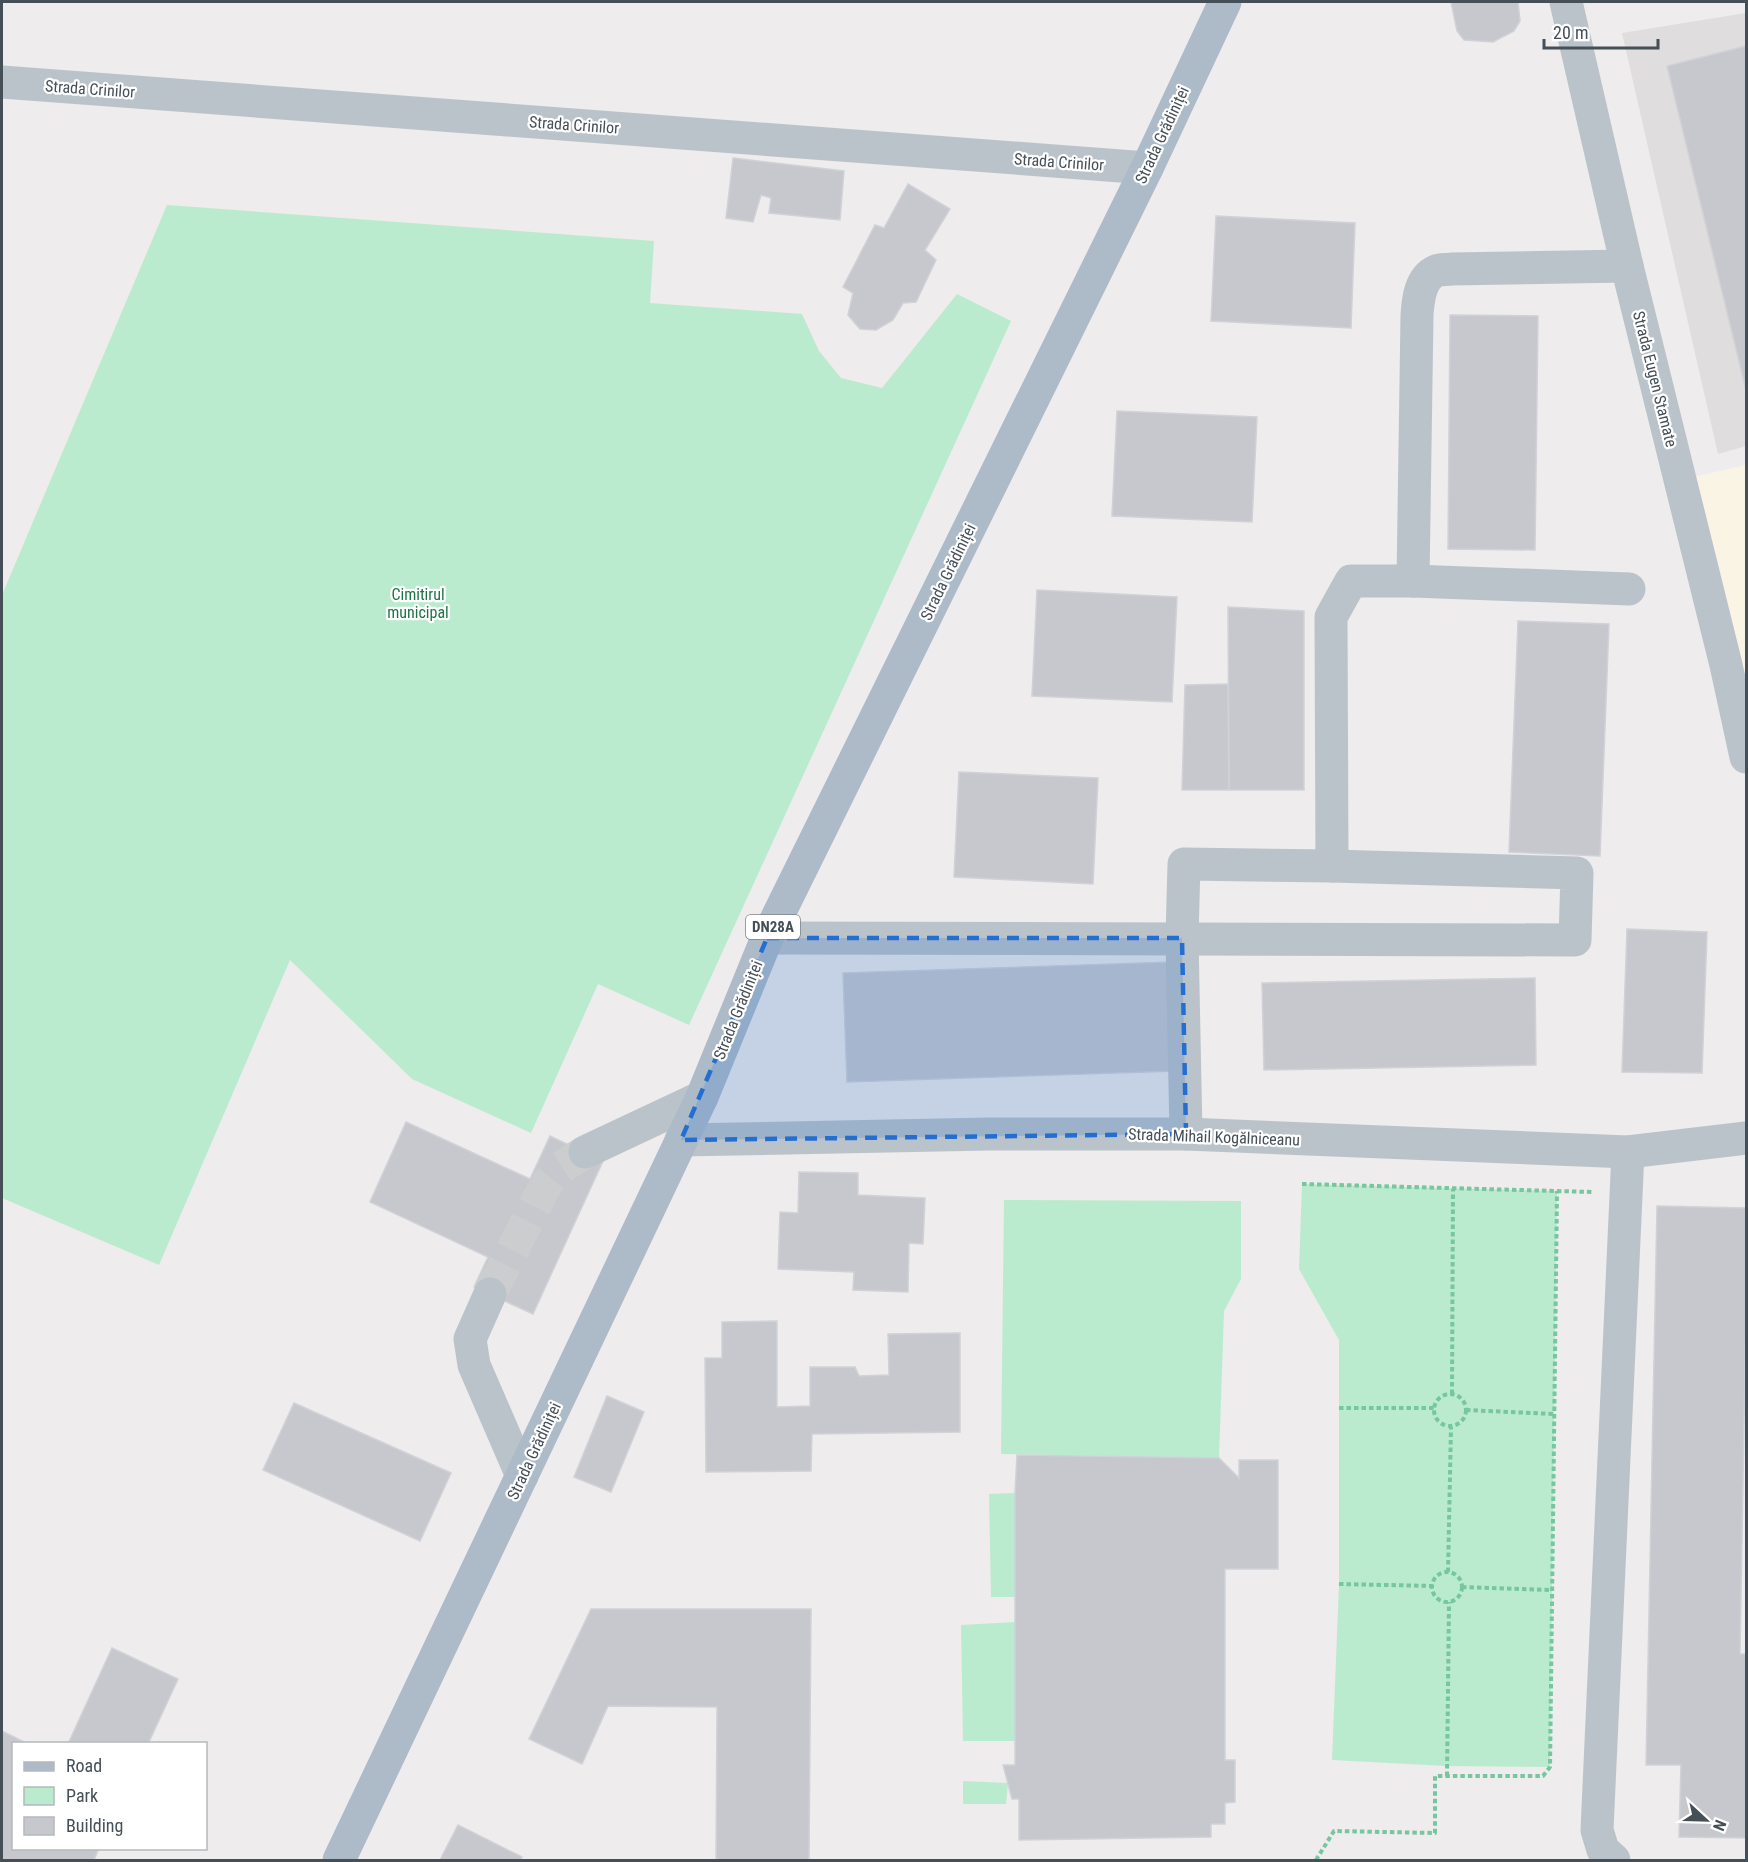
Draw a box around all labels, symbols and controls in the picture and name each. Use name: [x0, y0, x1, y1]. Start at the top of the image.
scale bar: [1544, 12, 1658, 50]
text: 20 m: [1553, 22, 1588, 43]
street label: Strada Crinilor: [44, 76, 136, 102]
street label: Strada Grădiniței: [1131, 83, 1194, 187]
street label: Strada Crinilor: [528, 112, 620, 138]
street label: Strada Crinilor: [1013, 149, 1105, 175]
street label: Strada Eugen Stamate: [1629, 309, 1681, 449]
street label: Strada Grădiniței: [916, 521, 980, 624]
park label: Cimitirul municipal: [387, 585, 449, 622]
road number: DN28A: [746, 915, 800, 939]
street label: Strada Grădiniței: [709, 958, 767, 1063]
street label: Strada Mihail Kogălniceanu: [1128, 1125, 1300, 1149]
street label: Strada Grădiniței: [503, 1399, 566, 1503]
legend: [12, 1742, 207, 1850]
text: Road: [66, 1755, 102, 1776]
text: Park: [66, 1785, 98, 1806]
north arrow: [1676, 1790, 1736, 1850]
text: Building: [66, 1815, 123, 1836]
text: N: [1709, 1817, 1730, 1834]

